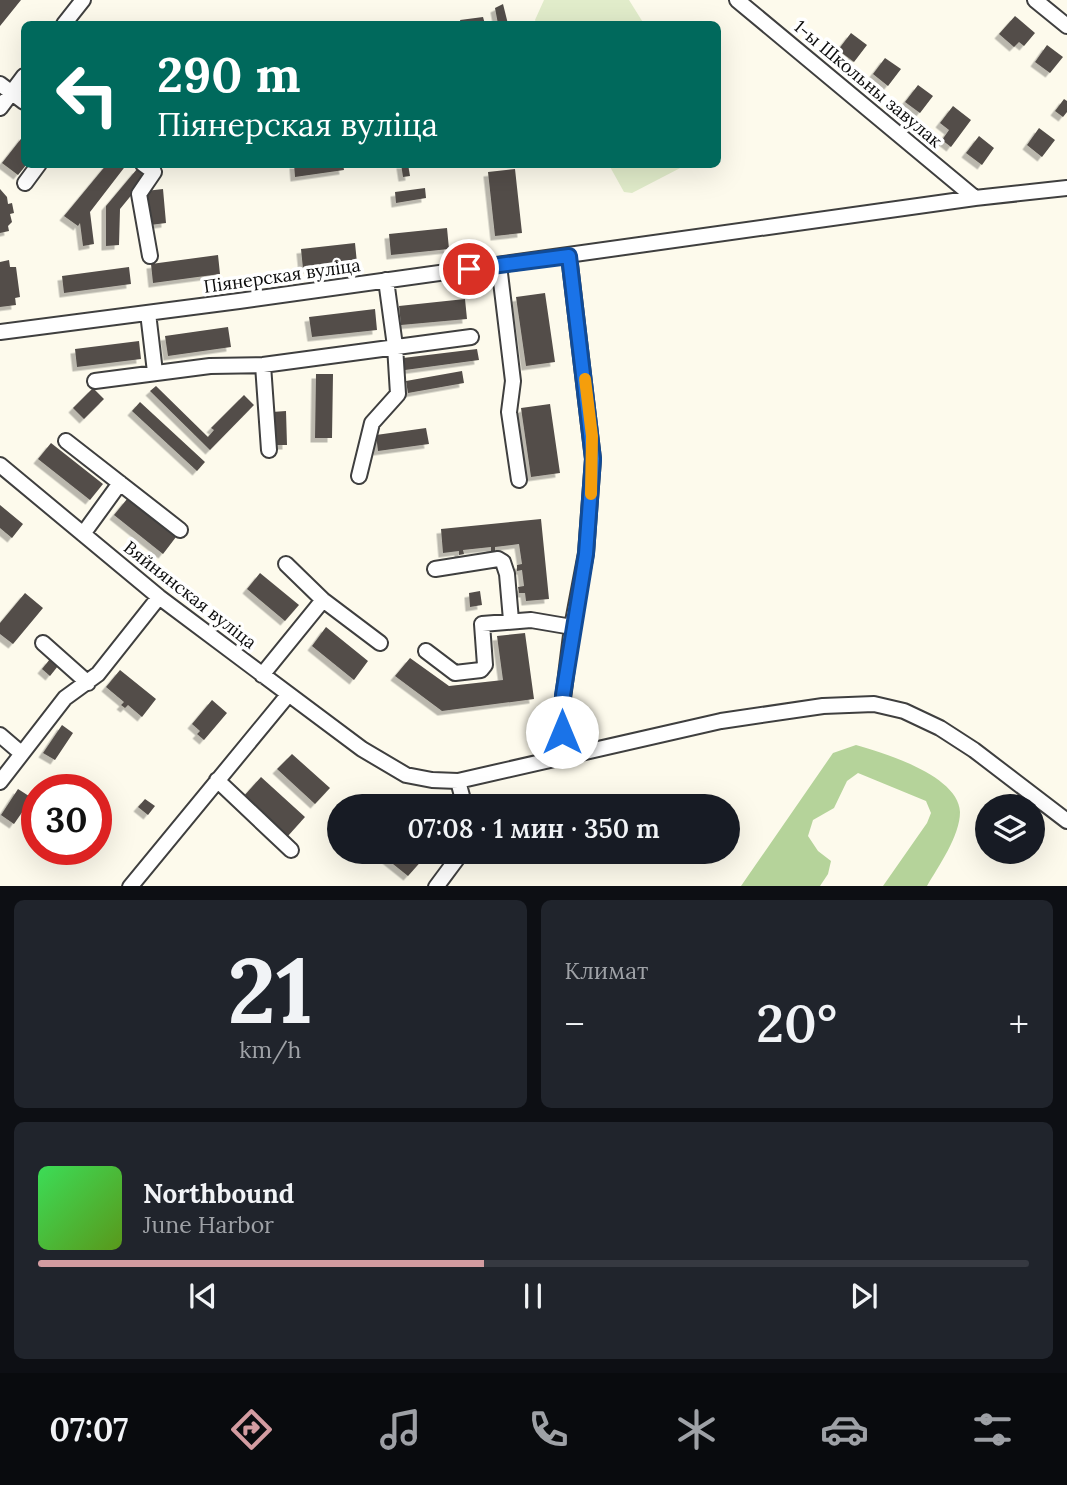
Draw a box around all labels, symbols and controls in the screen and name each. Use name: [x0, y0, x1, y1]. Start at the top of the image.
street label: 1-ы Школьны завулак: [790, 15, 947, 153]
text: 290 m: [157, 43, 300, 105]
icon: left: [42, 49, 133, 140]
text: Піянерская вуліца: [157, 104, 438, 145]
pin: [439, 239, 499, 299]
icon: arrive: [450, 250, 488, 288]
street label: Піянерская вуліца: [202, 253, 362, 298]
street label: Вяйнянская вуліца: [119, 536, 261, 654]
position arrow: [525, 695, 599, 769]
speed limit sign: 30: [21, 774, 112, 865]
map controls: [975, 794, 1045, 864]
button: layers: [975, 794, 1045, 864]
text: 07:08 · 1 мин · 350 m: [407, 812, 660, 845]
text: 21: [228, 931, 313, 1048]
text: Климат: [565, 956, 648, 985]
text: 20°: [756, 990, 837, 1056]
text: −: [565, 1000, 585, 1048]
text: +: [1009, 1000, 1029, 1048]
text: km/h: [239, 1035, 301, 1064]
text: Northbound: [143, 1177, 294, 1210]
text: June Harbor: [143, 1210, 274, 1239]
icon: previous: [184, 1277, 222, 1315]
icon: pause: [514, 1277, 552, 1315]
icon: next: [845, 1277, 883, 1315]
icon: directions: [227, 1405, 276, 1454]
icon: music: [376, 1405, 425, 1454]
icon: phone: [524, 1405, 573, 1454]
icon: climate: [672, 1405, 721, 1454]
icon: car: [820, 1405, 869, 1454]
icon: filters: [968, 1405, 1017, 1454]
text: 07:07: [50, 1409, 128, 1450]

